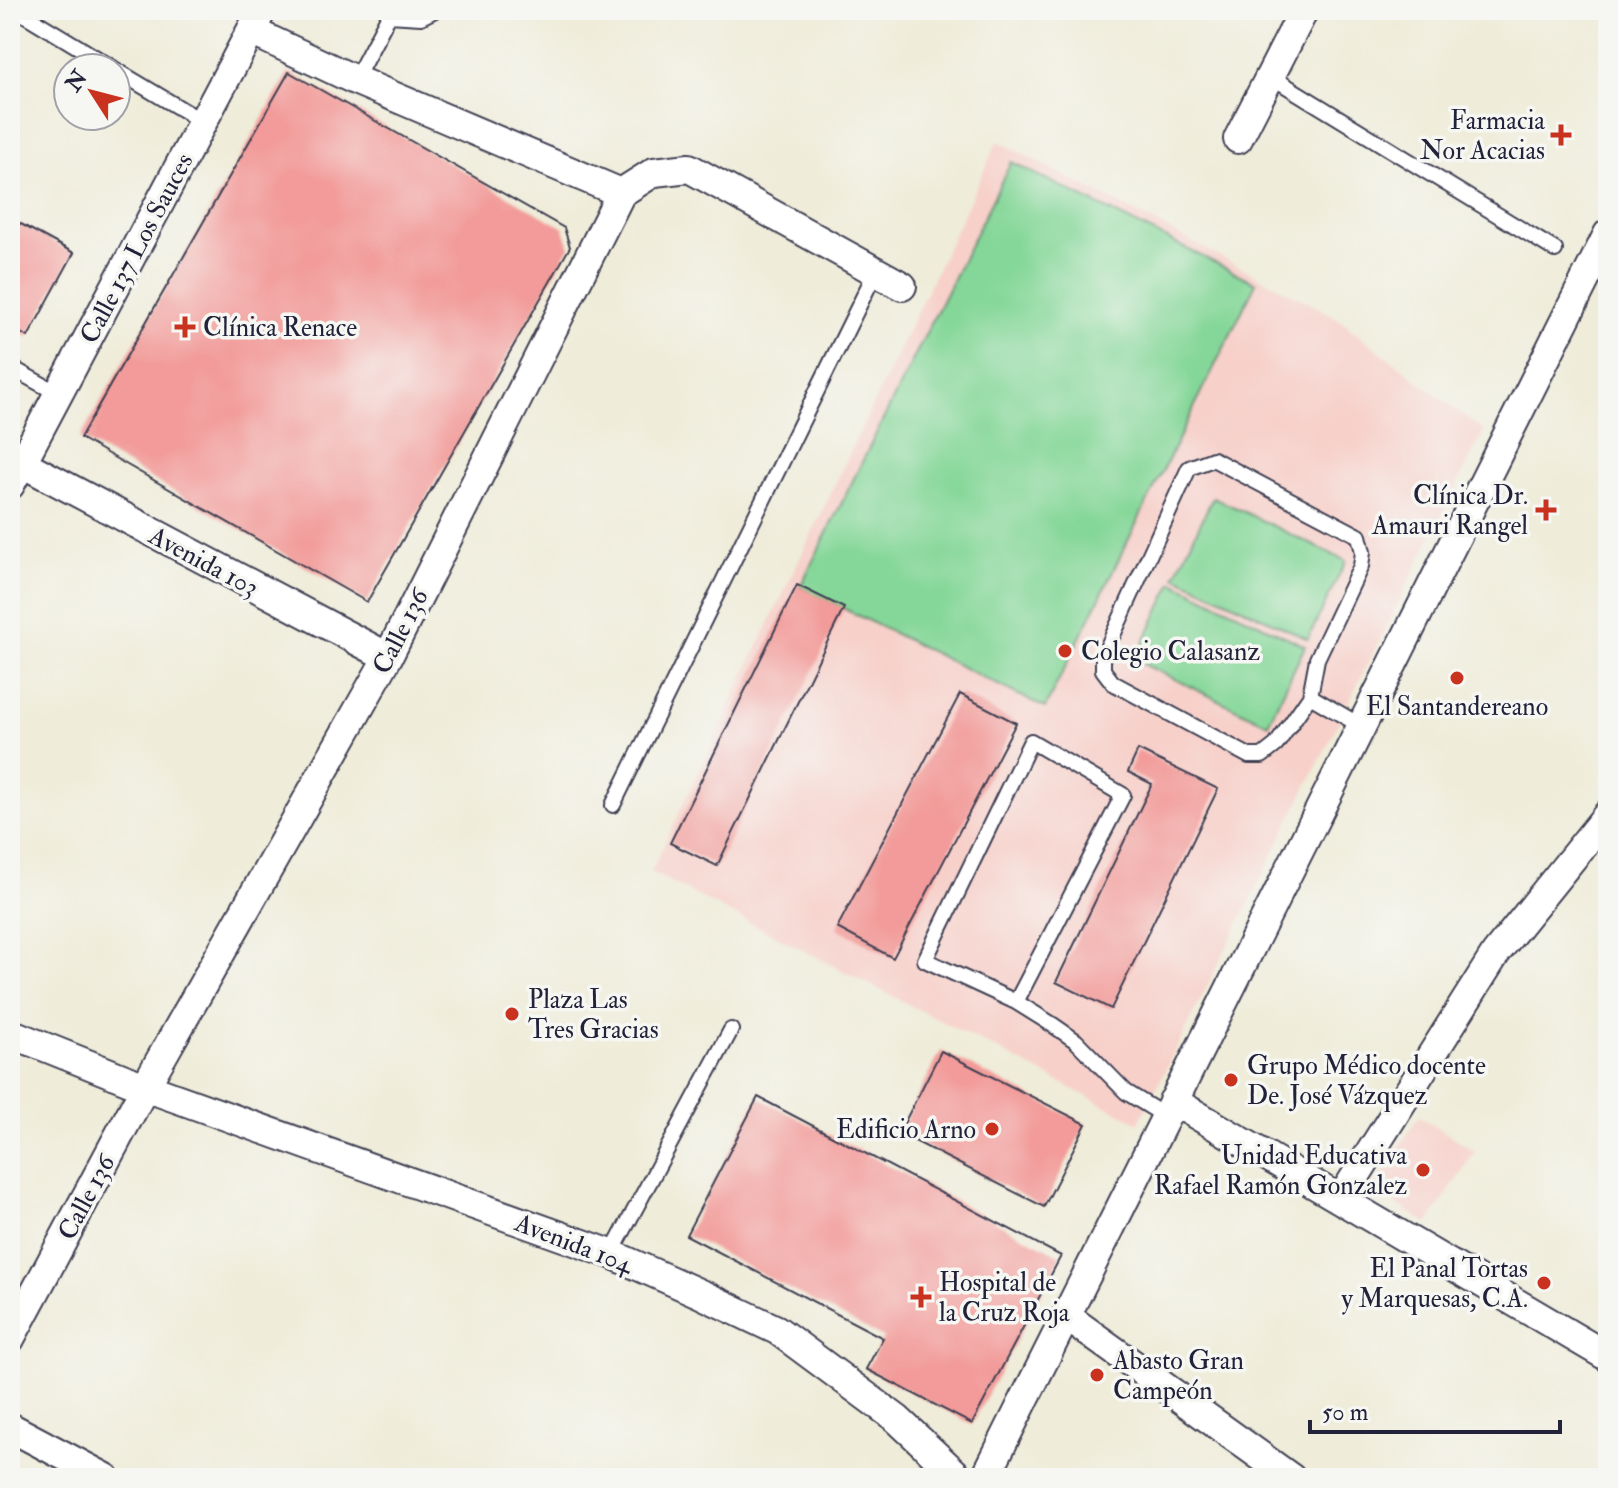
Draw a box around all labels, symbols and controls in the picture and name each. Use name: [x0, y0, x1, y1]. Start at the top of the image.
north arrow: [52, 52, 132, 132]
text: N: [59, 64, 94, 98]
place label: Farmacia Nor Acacias: [1420, 105, 1545, 167]
marker: Farmacia Nor Acacias: [1552, 126, 1570, 144]
street label: Calle 137 Los Sauces: [73, 148, 200, 349]
place label: Clínica Renace: [203, 312, 357, 344]
marker: Clínica Renace: [174, 316, 196, 338]
place label: Clínica Dr. Amauri Rangel: [1371, 480, 1528, 542]
marker: Clínica Dr. Amauri Rangel: [1535, 499, 1557, 521]
street label: Avenida 103: [142, 519, 264, 604]
street label: Calle 136: [366, 582, 437, 680]
place label: Colegio Calasanz: [1081, 636, 1260, 668]
marker: Colegio Calasanz: [1056, 642, 1074, 660]
marker: El Santandereano: [1448, 669, 1466, 687]
place label: El Santandereano: [1366, 691, 1548, 723]
place label: Plaza Las Tres Gracias: [528, 984, 659, 1046]
marker: Plaza Las Tres Gracias: [503, 1005, 521, 1023]
place label: Grupo Médico docente De. José Vázquez: [1247, 1050, 1486, 1112]
marker: Grupo Médico docente De. José Vázquez: [1222, 1071, 1240, 1089]
place label: Edificio Arno: [836, 1114, 976, 1146]
marker: Edificio Arno: [983, 1120, 1001, 1138]
place label: Unidad Educativa Rafael Ramón Gonzalez: [1154, 1140, 1407, 1202]
street label: Calle 136: [51, 1148, 123, 1245]
marker: Unidad Educativa Rafael Ramón Gonzalez: [1414, 1161, 1432, 1179]
street label: Avenida 104: [509, 1207, 638, 1281]
place label: El Panal Tortas y Marquesas, C.A.: [1342, 1253, 1528, 1315]
place label: Hospital de la Cruz Roja: [939, 1267, 1070, 1329]
marker: El Panal Tortas y Marquesas, C.A.: [1535, 1274, 1553, 1292]
marker: Hospital de la Cruz Roja: [910, 1286, 932, 1308]
place label: Abasto Gran Campeón: [1112, 1345, 1244, 1408]
marker: Abasto Gran Campeón: [1088, 1366, 1106, 1384]
scale bar: [1310, 1384, 1560, 1434]
text: 50 m: [1322, 1397, 1369, 1428]

